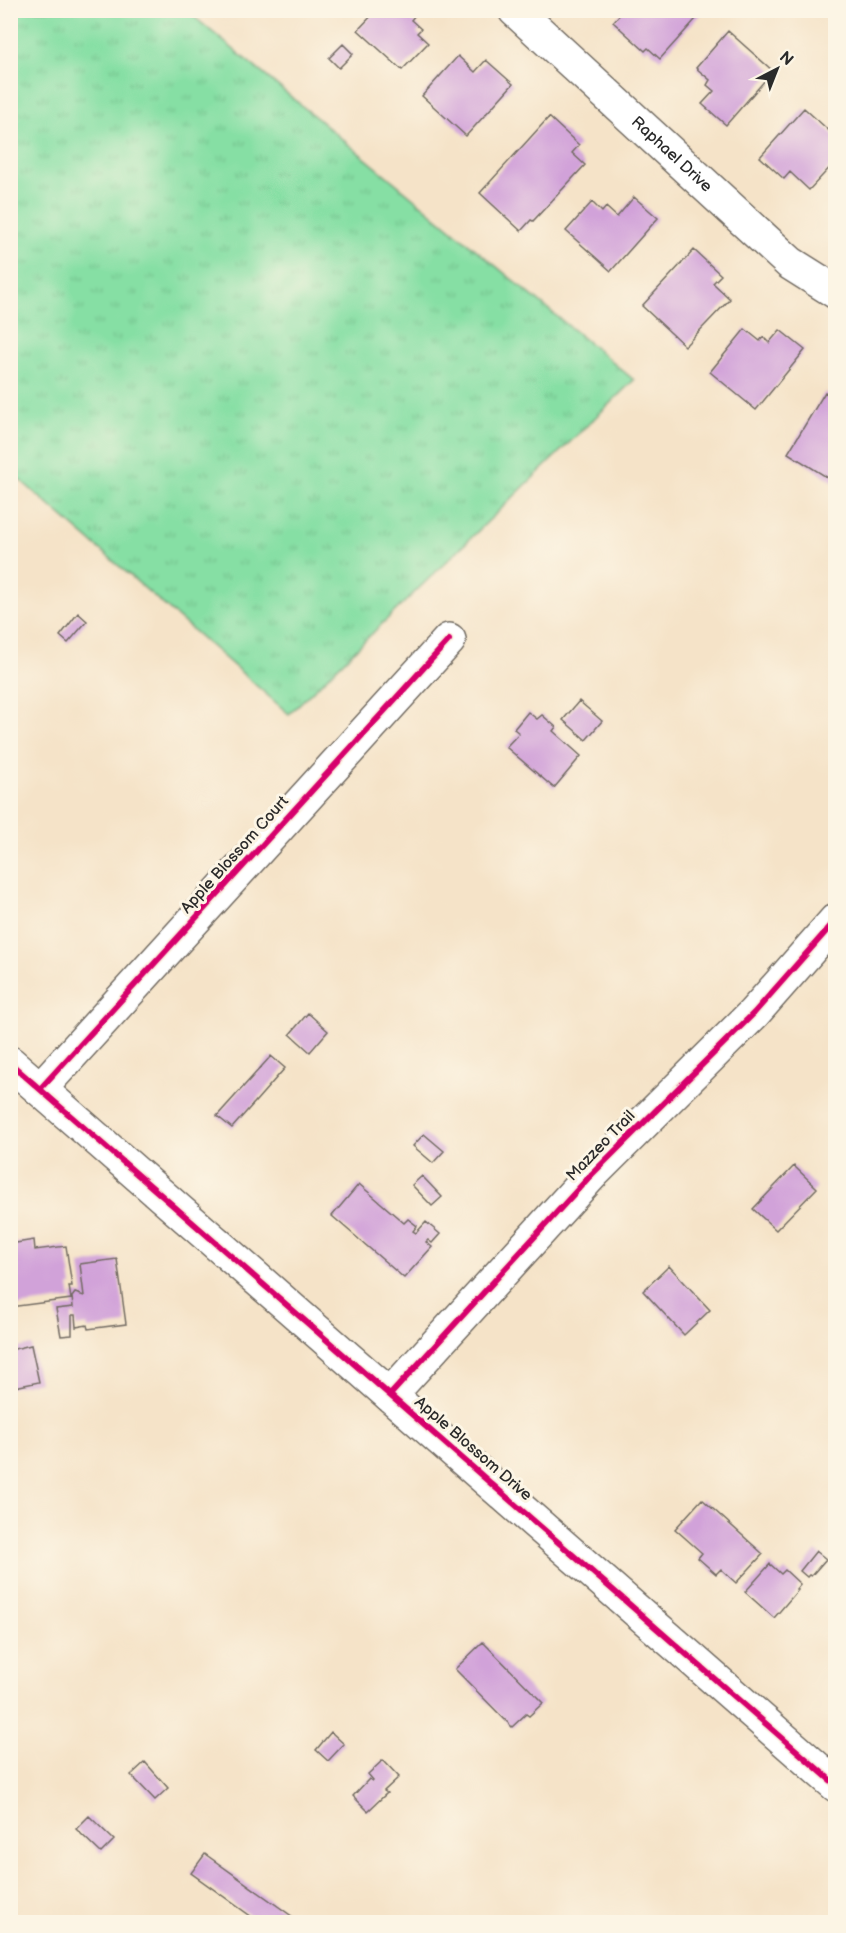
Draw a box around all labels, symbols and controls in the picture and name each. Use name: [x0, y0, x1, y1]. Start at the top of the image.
north arrow: [747, 39, 807, 99]
text: N: [775, 48, 797, 70]
street label: Raphael Drive: [628, 112, 716, 196]
street label: Apple Blossom Court: [177, 792, 293, 918]
street label: Mazzeo Trail: [563, 1107, 639, 1185]
street label: Apple Blossom Drive: [410, 1393, 536, 1505]

